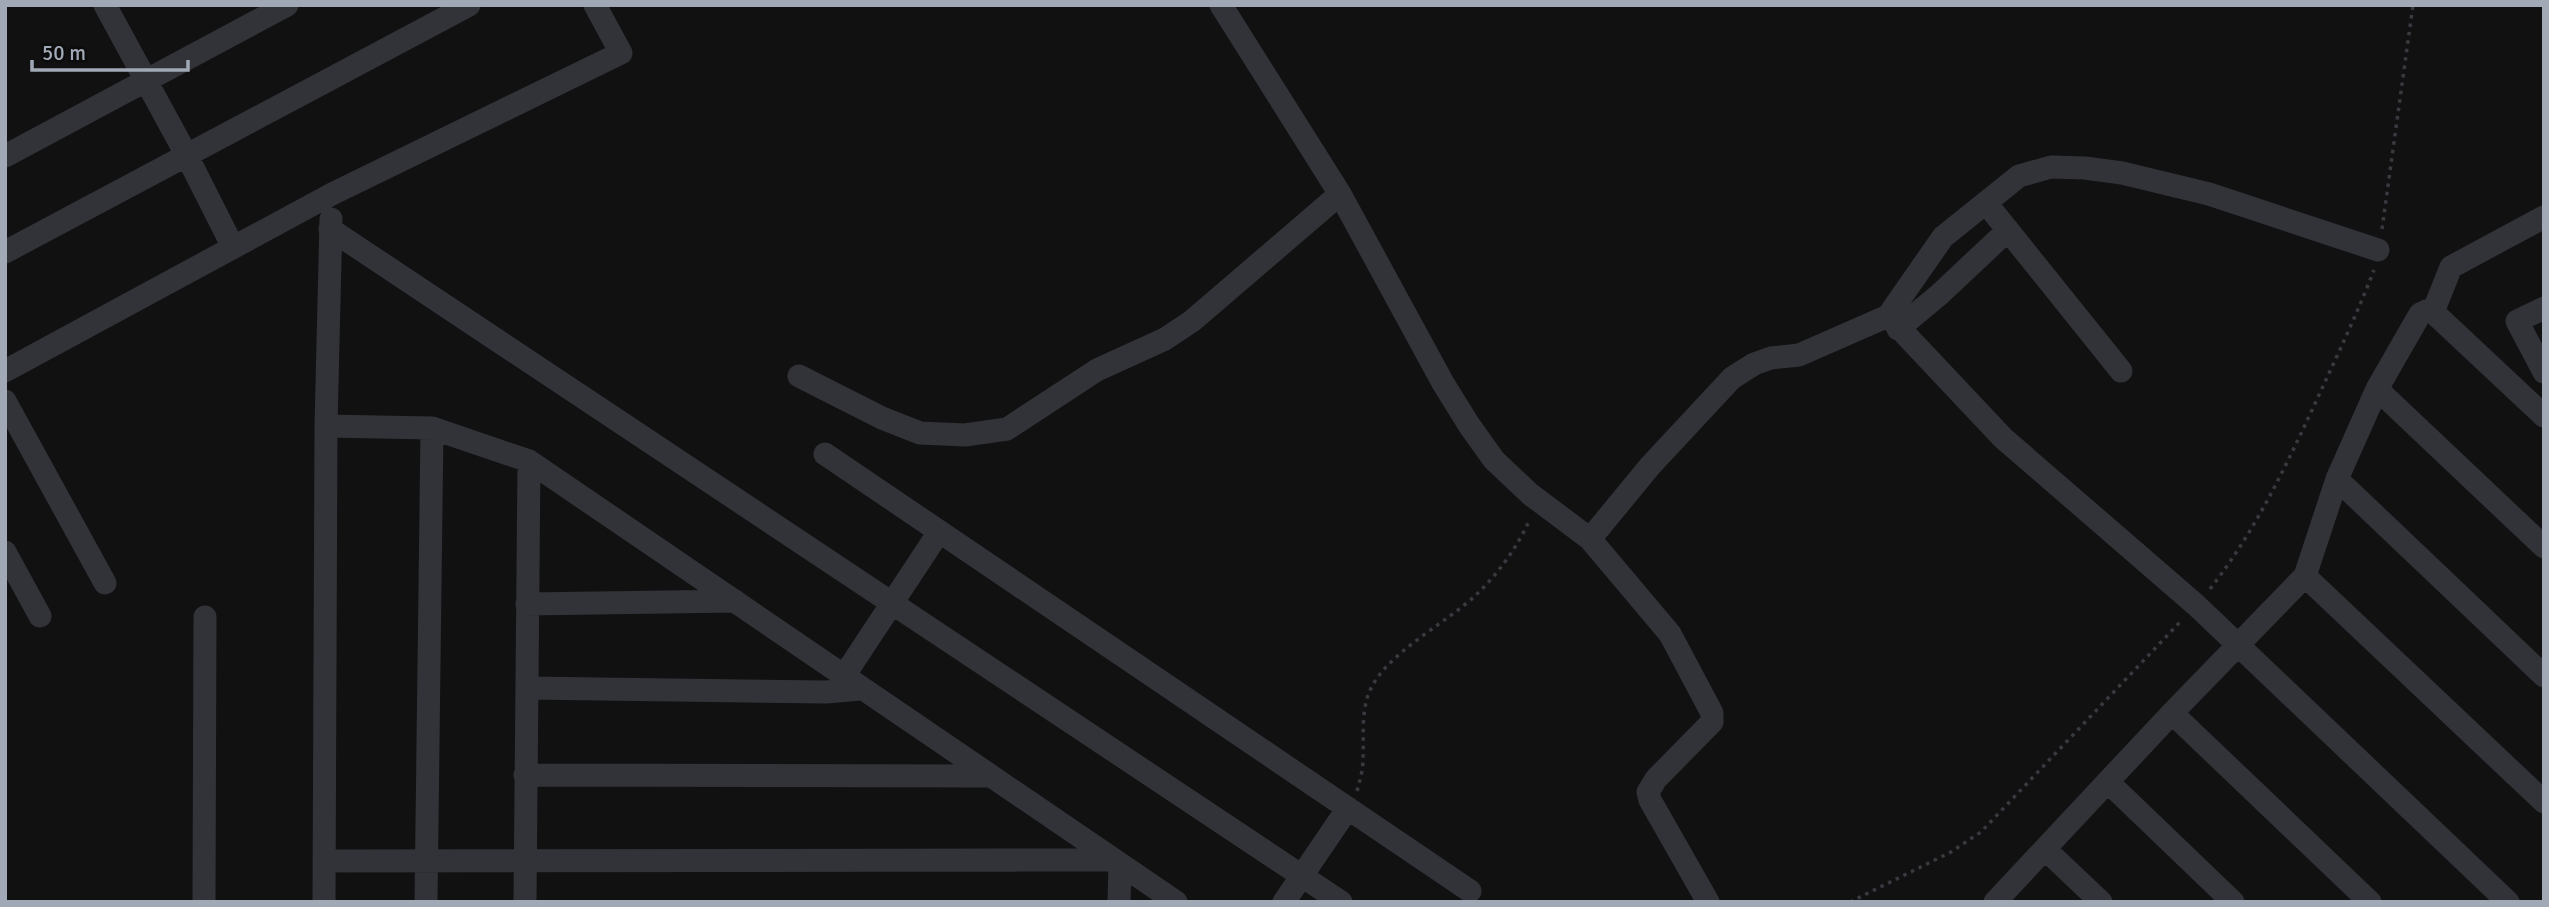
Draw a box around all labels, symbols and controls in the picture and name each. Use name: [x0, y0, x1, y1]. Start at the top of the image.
scale bar: [32, 28, 187, 72]
text: 50 m: [42, 40, 86, 66]

